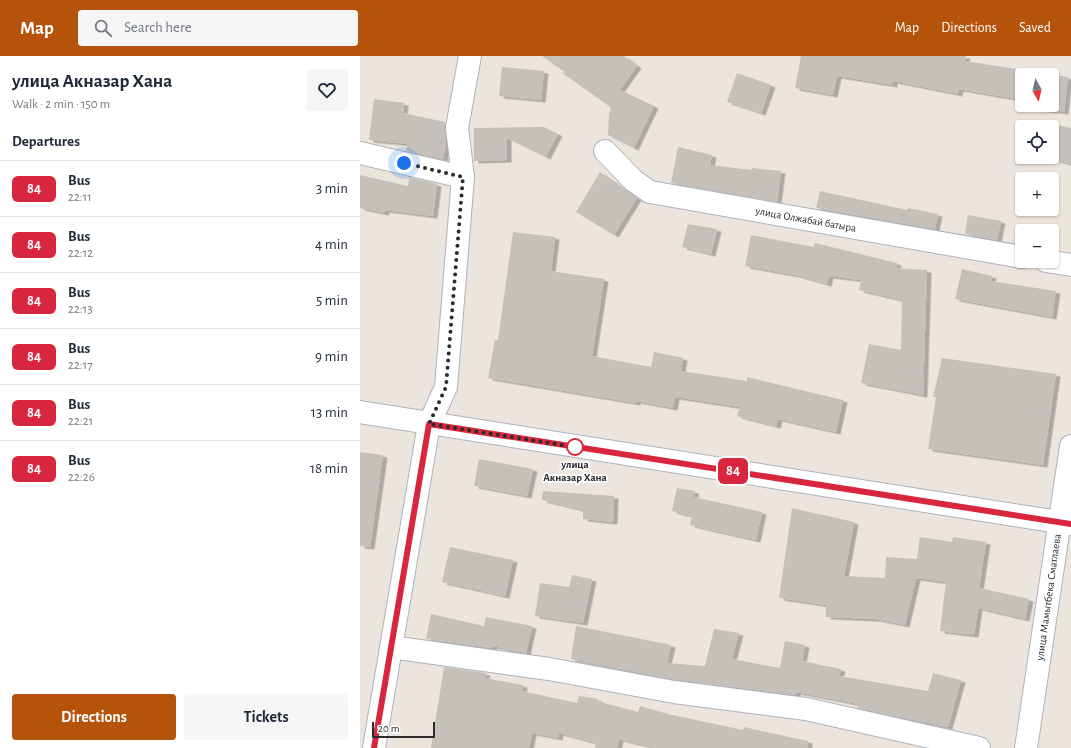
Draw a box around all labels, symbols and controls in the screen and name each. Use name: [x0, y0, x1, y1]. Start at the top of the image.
search box: [78, 10, 358, 46]
icon: search: [92, 17, 114, 39]
text: Map: [20, 19, 54, 38]
text: Search here: [124, 20, 192, 35]
text: Map: [895, 21, 919, 35]
text: Directions: [941, 21, 997, 35]
text: Saved: [1019, 21, 1051, 35]
north arrow: [1015, 68, 1059, 112]
map controls: [1015, 68, 1059, 268]
button: heart: [306, 69, 348, 111]
text: улица Акназар Хана: [12, 72, 172, 91]
text: Walk · 2 min · 150 m: [12, 98, 110, 111]
button: locate: [1015, 120, 1059, 164]
text: Departures: [12, 134, 80, 149]
your location: [394, 153, 414, 173]
button: +: [1015, 172, 1059, 216]
text: Bus: [68, 173, 90, 188]
text: 3 min: [316, 181, 348, 196]
text: 84: [27, 182, 41, 196]
text: 22:11: [68, 191, 92, 204]
street label: улица Олжабай батыра: [754, 205, 857, 234]
button: −: [1015, 224, 1059, 268]
text: Bus: [68, 229, 90, 244]
text: 4 min: [315, 237, 348, 252]
text: 84: [27, 238, 41, 252]
text: 22:12: [68, 247, 93, 260]
text: Bus: [68, 285, 90, 300]
text: 5 min: [316, 293, 348, 308]
text: 84: [27, 294, 41, 308]
text: 22:13: [68, 303, 93, 316]
text: Bus: [68, 341, 90, 356]
text: 9 min: [315, 349, 348, 364]
text: 84: [27, 350, 41, 364]
text: 22:17: [68, 359, 93, 372]
text: Bus: [68, 397, 90, 412]
text: 13 min: [311, 405, 348, 420]
text: 84: [27, 406, 41, 420]
text: 22:21: [68, 415, 93, 428]
marker: улица Акназар Хана: [566, 438, 584, 456]
text: Bus: [68, 453, 90, 468]
line badge: 84: [715, 458, 751, 484]
place label: улица Акназар Хана: [543, 459, 607, 483]
text: 18 min: [310, 461, 348, 476]
text: 84: [27, 462, 41, 476]
text: 84: [726, 464, 740, 478]
text: 22:26: [68, 471, 95, 484]
street label: улица Мамытбека Сматлаева: [1034, 533, 1063, 662]
button: Directions: [12, 694, 176, 740]
button: Tickets: [184, 694, 348, 740]
scale bar: [372, 720, 435, 739]
text: 20 m: [378, 723, 399, 734]

